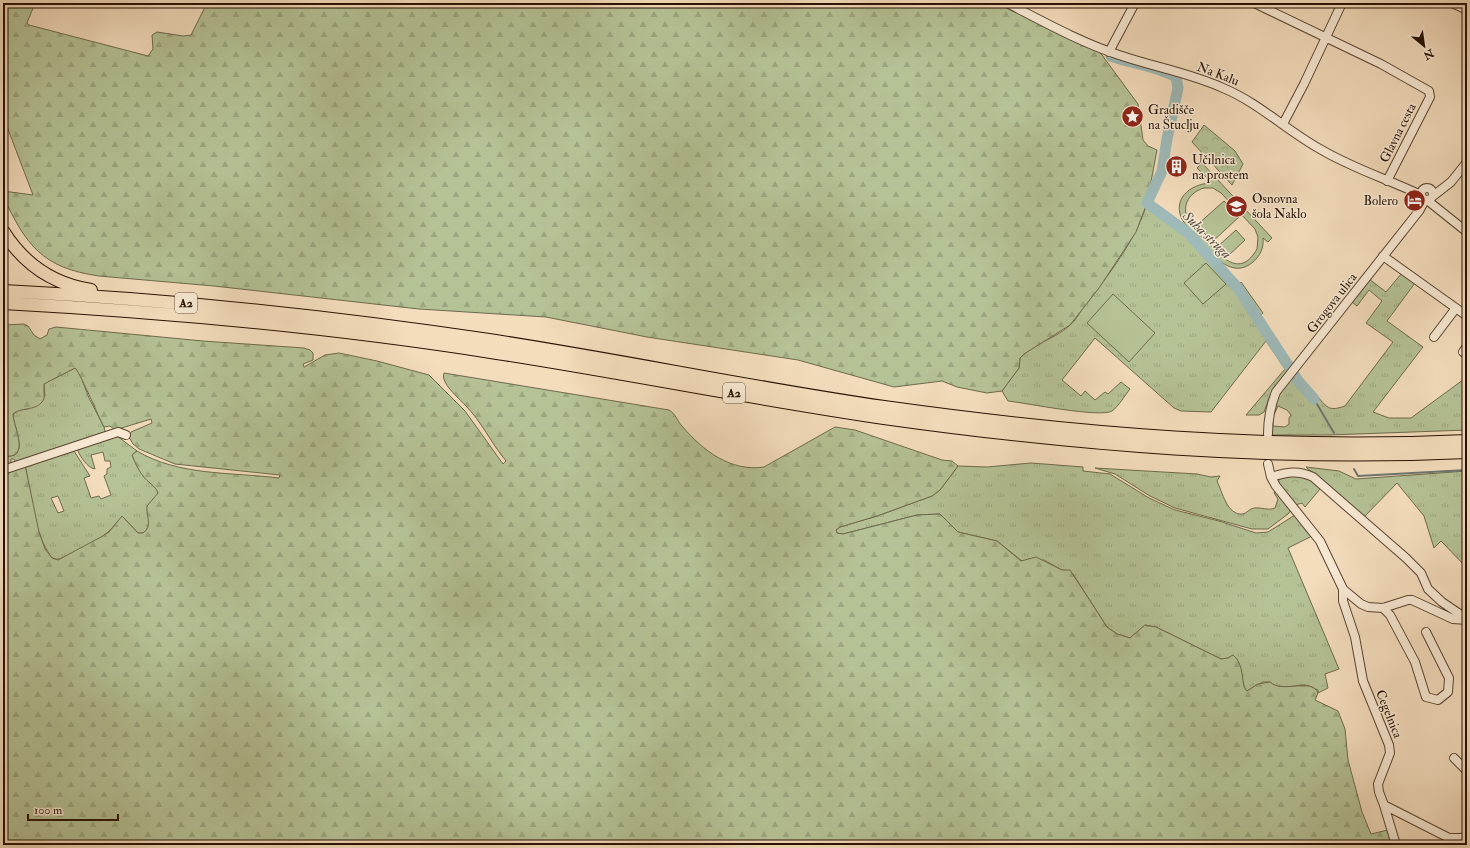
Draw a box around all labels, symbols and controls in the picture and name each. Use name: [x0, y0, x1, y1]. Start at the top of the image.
north arrow: [1404, 26, 1444, 66]
text: N: [1420, 46, 1437, 63]
street label: Na Kalu: [1195, 59, 1242, 89]
street label: Glavna cesta: [1376, 100, 1420, 165]
place label: Gradišče na Štuclju: [1148, 102, 1200, 133]
place icon: Gradišče na Štuclju: [1120, 104, 1146, 130]
place label: Učilnica na prostem: [1192, 152, 1249, 184]
building icon: Učilnica na prostem: [1164, 154, 1190, 180]
hotel icon: Bolero: [1401, 188, 1427, 214]
place label: Osnovna šola Naklo: [1252, 191, 1307, 222]
school or university icon: Osnovna šola Naklo: [1223, 193, 1249, 219]
place label: Bolero: [1364, 193, 1398, 209]
water label: Suha struga: [1178, 207, 1235, 263]
street label: Grogova ulica: [1303, 269, 1361, 336]
road number: A2: [175, 293, 197, 313]
road number: A2: [723, 383, 745, 403]
street label: Cegelnica: [1372, 687, 1406, 741]
scale bar: [28, 796, 118, 822]
text: 100 m: [34, 803, 63, 818]

